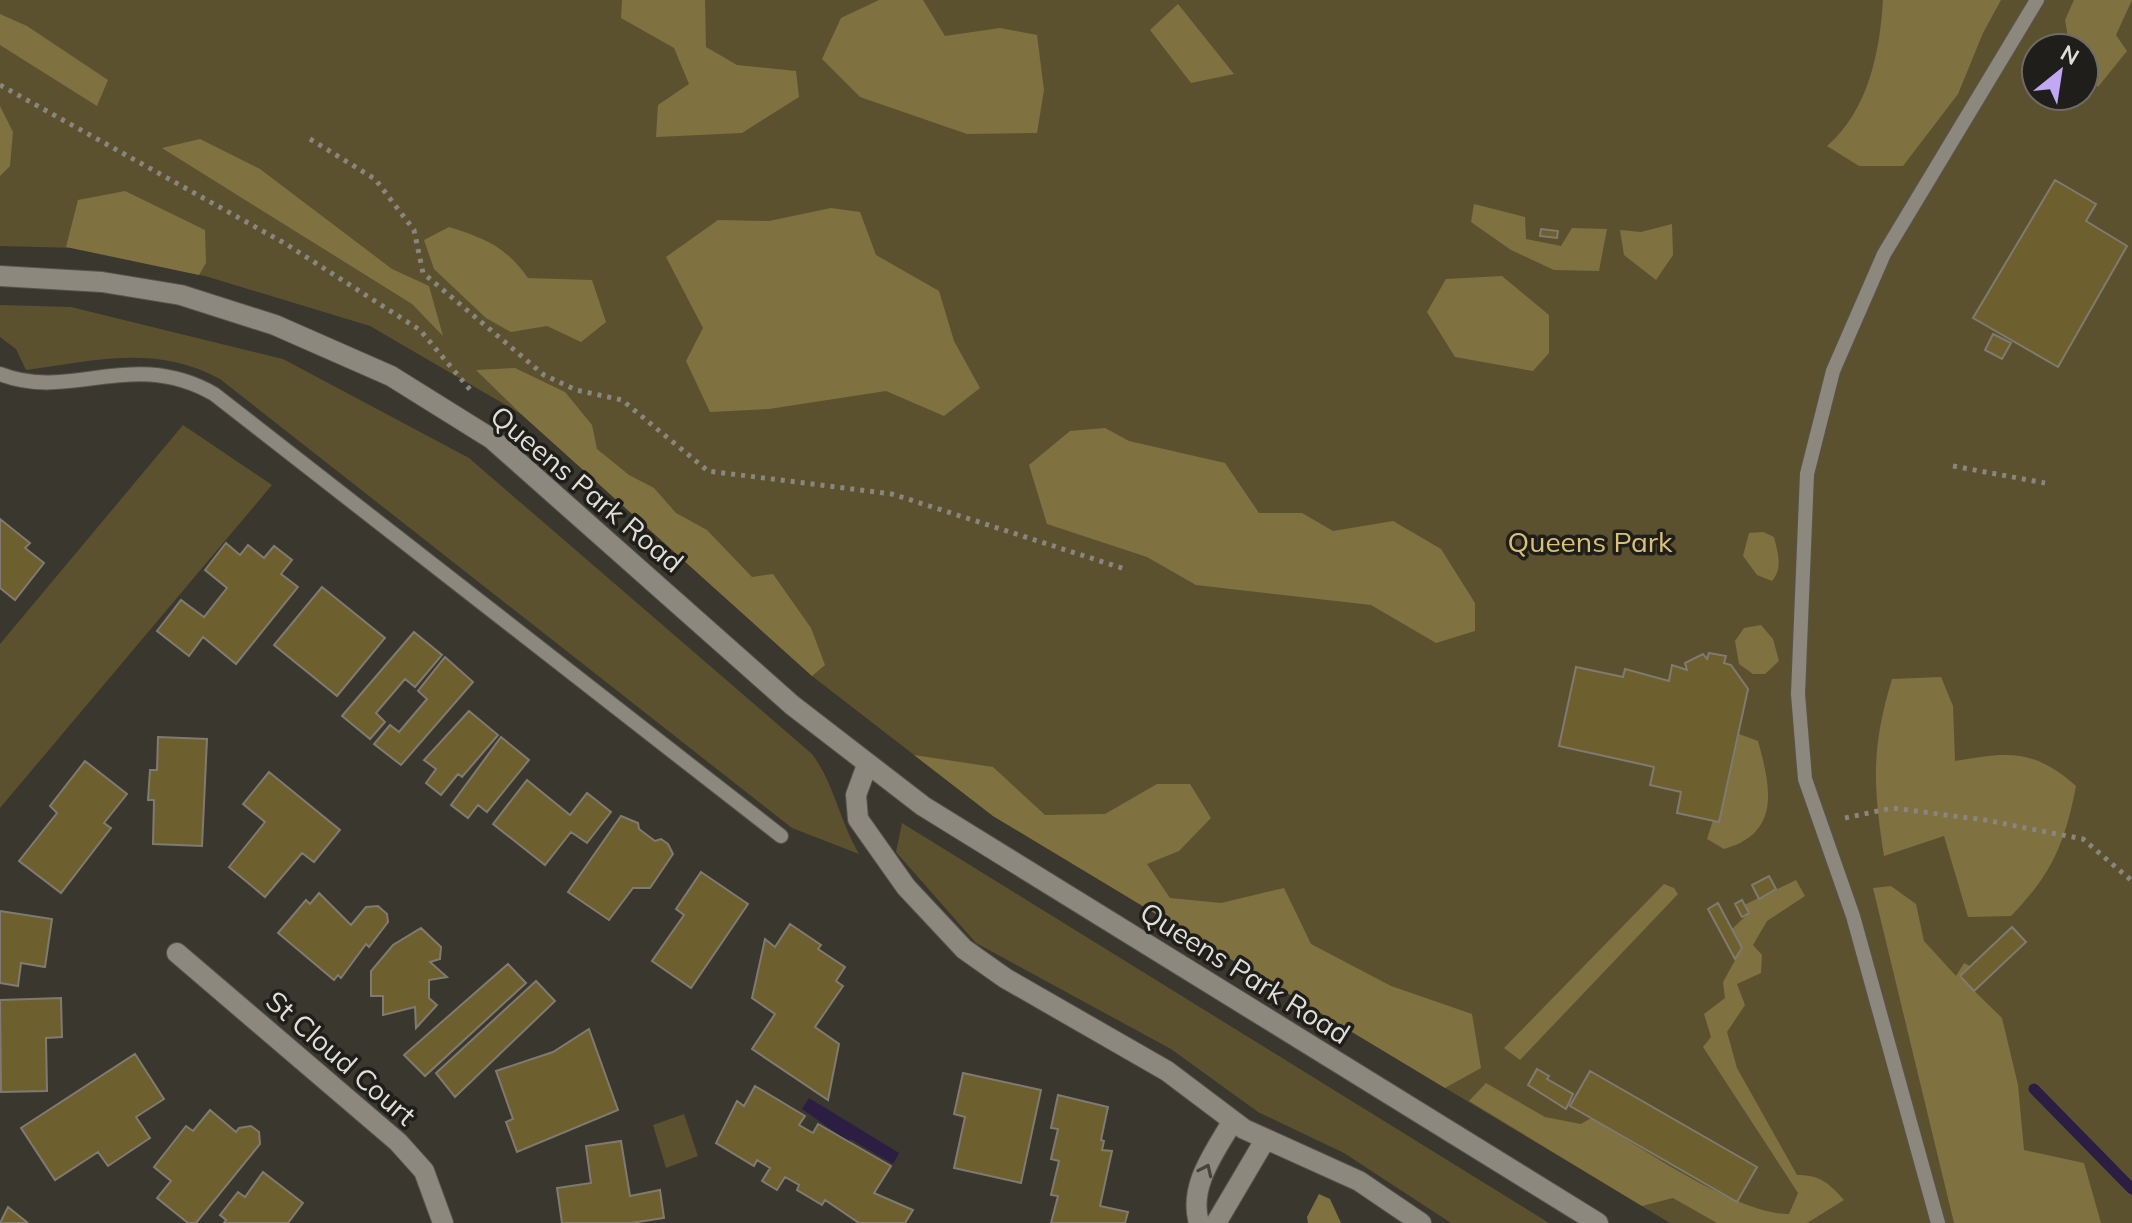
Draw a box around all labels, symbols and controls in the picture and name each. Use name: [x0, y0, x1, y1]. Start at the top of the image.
north arrow: [2020, 32, 2100, 112]
text: N: [2056, 38, 2084, 71]
street label: Queens Park Road: [484, 398, 691, 579]
park label: Queens Park: [1508, 524, 1673, 559]
street label: Queens Park Road: [1134, 894, 1357, 1051]
street label: St Cloud Court: [259, 983, 424, 1132]
one-way arrow: [1196, 1164, 1212, 1179]

